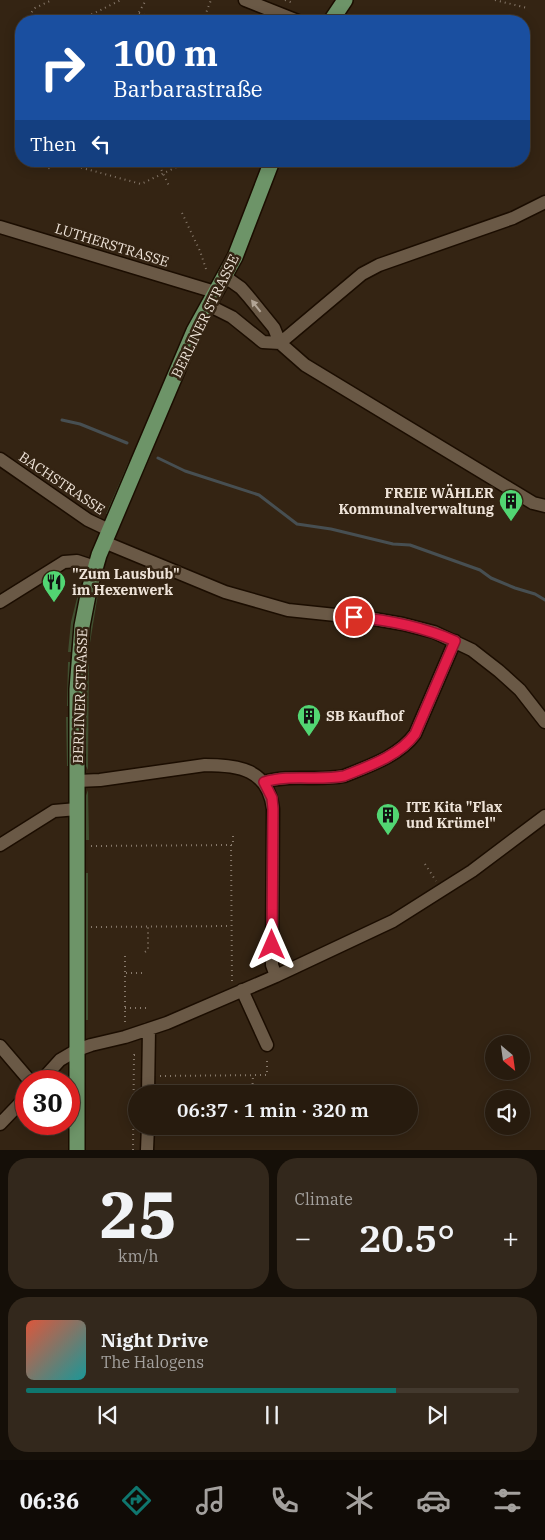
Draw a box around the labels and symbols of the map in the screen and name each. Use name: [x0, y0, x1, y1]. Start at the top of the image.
street label: LUTHERSTRASSE: [53, 219, 171, 271]
street label: BERLINER STRASSE: [167, 251, 243, 381]
one-way arrow: [251, 300, 262, 313]
street label: BACHSTRASSE: [15, 448, 109, 518]
place label: FREIE WÄHLER Kommunalverwaltung: [339, 484, 495, 518]
building icon: FREIE WÄHLER Kommunalverwaltung: [498, 488, 524, 522]
place label: "Zum Lausbub" im Hexenwerk: [72, 565, 180, 599]
restaurant icon: "Zum Lausbub" im Hexenwerk: [41, 569, 67, 603]
pin: [333, 596, 375, 638]
street label: BERLINER STRASSE: [69, 628, 91, 764]
building icon: SB Kaufhof: [296, 703, 322, 737]
place label: SB Kaufhof: [326, 707, 405, 725]
place label: ITE Kita "Flax und Krümel": [406, 798, 503, 832]
building icon: ITE Kita "Flax und Krümel": [375, 802, 401, 836]
position arrow: [245, 918, 297, 970]
north arrow: [485, 1035, 530, 1080]
speed limit sign: 30: [15, 1070, 80, 1135]

